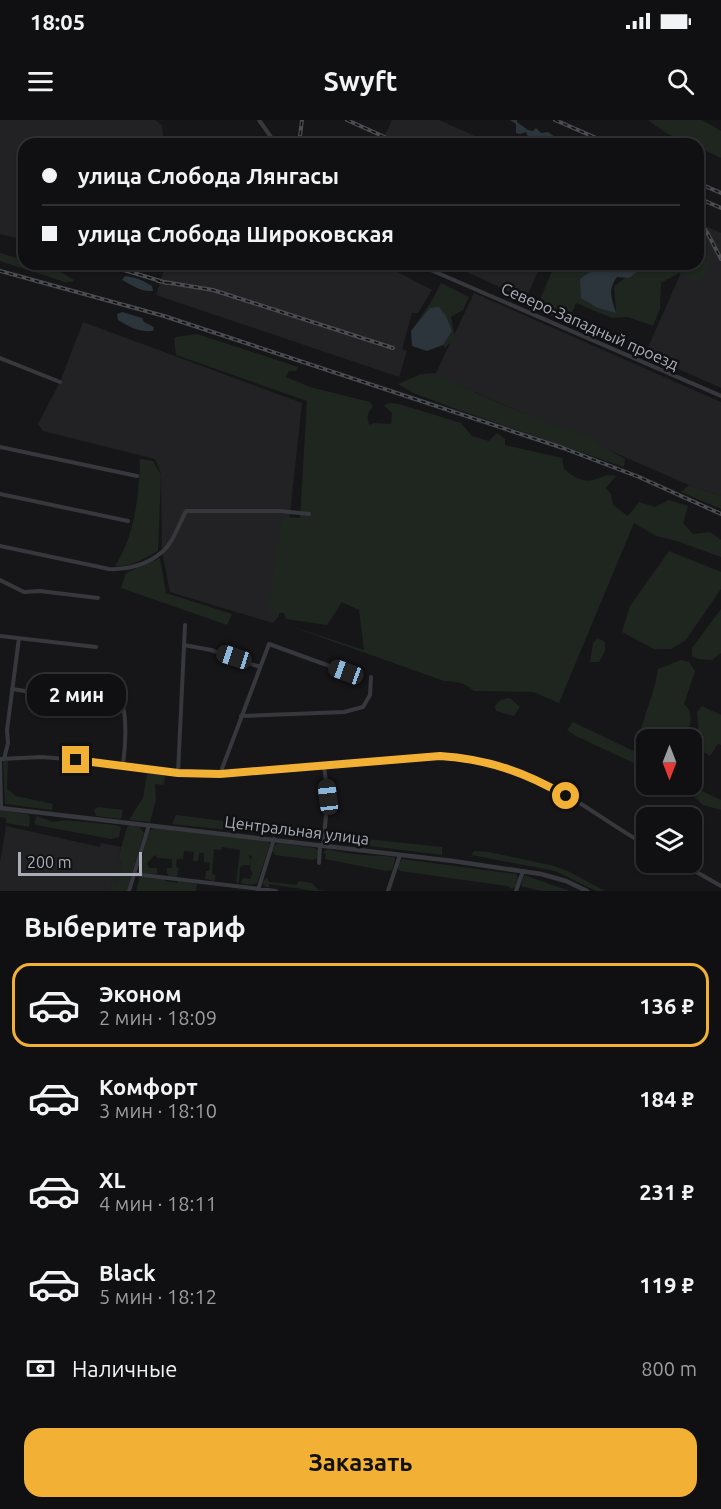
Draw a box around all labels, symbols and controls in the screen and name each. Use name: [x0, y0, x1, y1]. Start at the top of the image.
text: 18:05: [30, 9, 85, 34]
icon: menu: [24, 65, 57, 98]
icon: search: [664, 65, 697, 98]
text: Swyft: [324, 66, 397, 96]
text: улица Слобода Лянгасы: [78, 163, 339, 188]
text: улица Слобода Широковская: [78, 221, 394, 246]
street label: Северо-Западный проезд: [499, 279, 681, 373]
car: [214, 643, 254, 671]
car: [326, 657, 366, 687]
callout: 2 мин: [26, 673, 125, 715]
text: 2 мин: [49, 683, 104, 706]
north arrow: [636, 729, 702, 795]
map controls: [636, 729, 702, 873]
route end: [62, 746, 89, 773]
car: [317, 778, 339, 816]
route start: [552, 782, 579, 809]
button: layers: [636, 807, 702, 873]
street label: Центральная улица: [224, 812, 370, 848]
scale bar: [18, 849, 142, 876]
text: 200 m: [27, 853, 72, 871]
text: Выберите тариф: [24, 912, 246, 942]
icon: car: [27, 978, 81, 1032]
text: Эконом: [99, 981, 181, 1006]
text: 136 ₽: [639, 993, 694, 1018]
text: 2 мин · 18:09: [99, 1006, 217, 1029]
icon: car: [27, 1071, 81, 1125]
text: Комфорт: [99, 1074, 198, 1099]
text: 184 ₽: [639, 1086, 694, 1111]
text: 3 мин · 18:10: [99, 1099, 217, 1122]
icon: car: [27, 1164, 81, 1218]
text: XL: [99, 1167, 126, 1192]
text: 231 ₽: [639, 1179, 694, 1204]
text: 4 мин · 18:11: [99, 1192, 217, 1215]
icon: car: [27, 1257, 81, 1311]
text: Black: [99, 1260, 156, 1285]
text: 119 ₽: [639, 1272, 694, 1297]
text: 5 мин · 18:12: [99, 1285, 217, 1308]
icon: cash: [24, 1352, 57, 1385]
text: Наличные: [72, 1356, 177, 1381]
text: 800 m: [641, 1357, 697, 1380]
button: Заказать: [24, 1428, 697, 1497]

